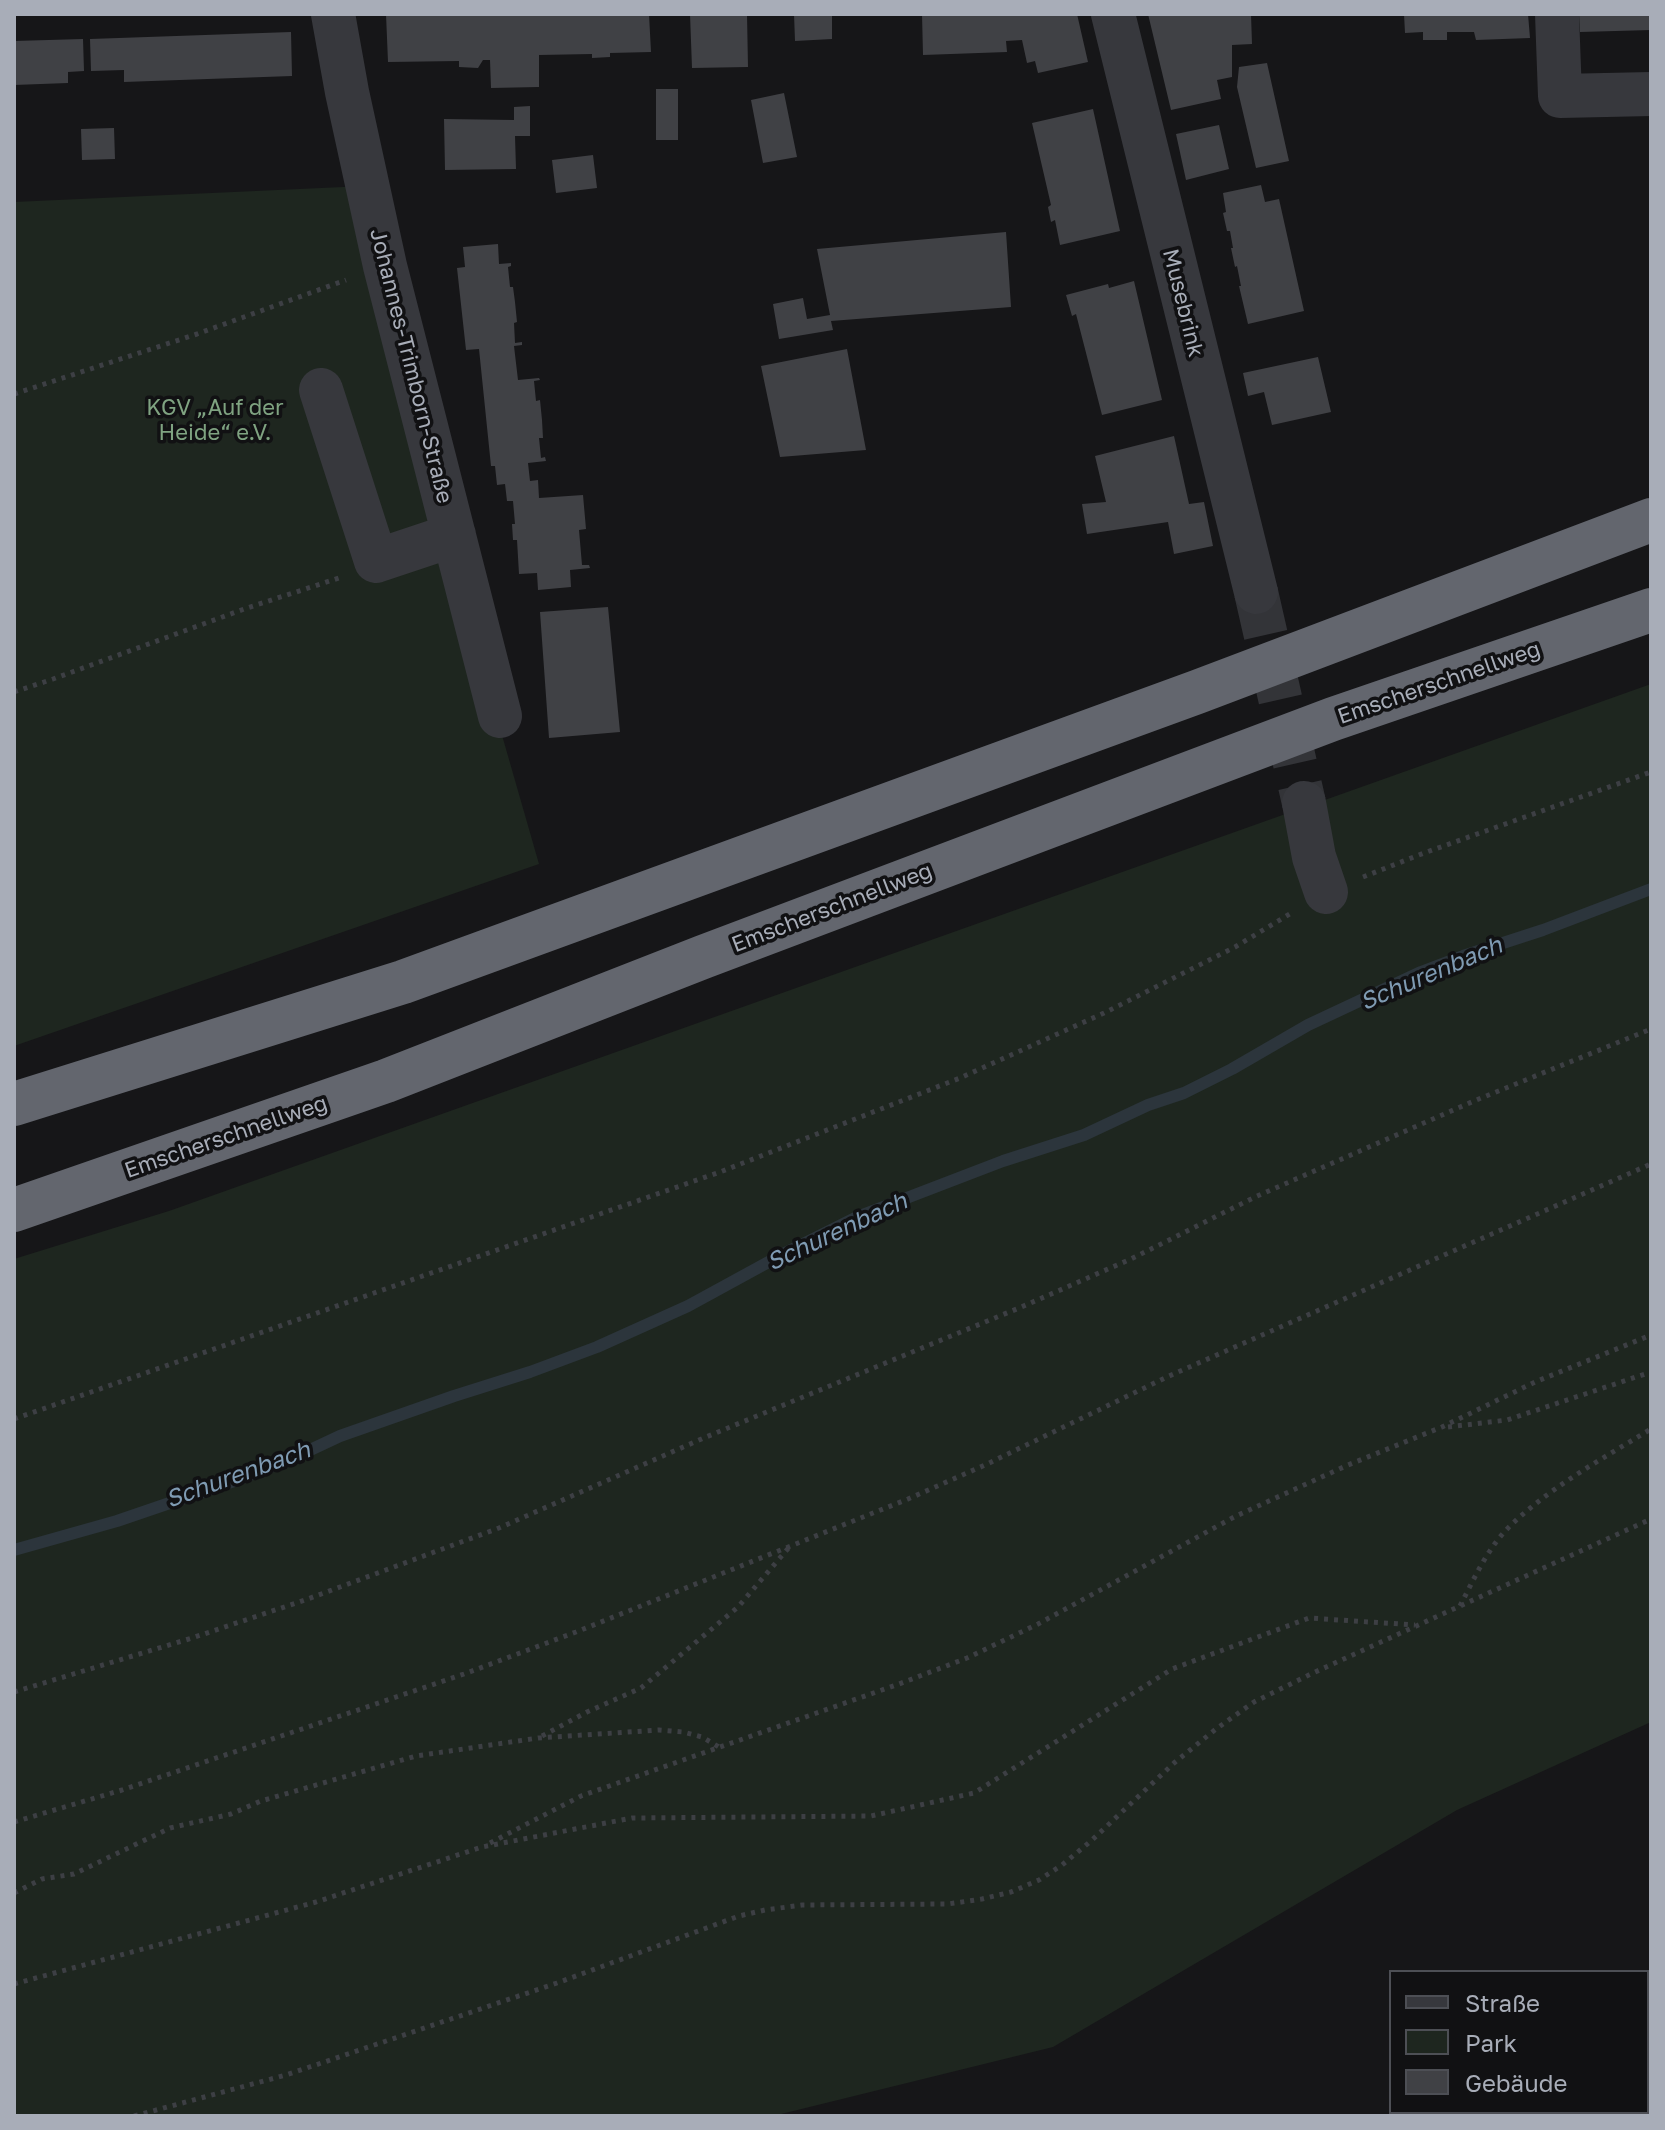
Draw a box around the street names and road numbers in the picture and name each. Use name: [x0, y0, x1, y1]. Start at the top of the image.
street label: Johannes-Trimborn-Straße: [364, 226, 458, 506]
street label: Musebrink: [1157, 246, 1209, 360]
street label: Emscherschnellweg: [1334, 636, 1544, 730]
street label: Emscherschnellweg: [728, 858, 936, 958]
street label: Emscherschnellweg: [121, 1090, 331, 1184]

